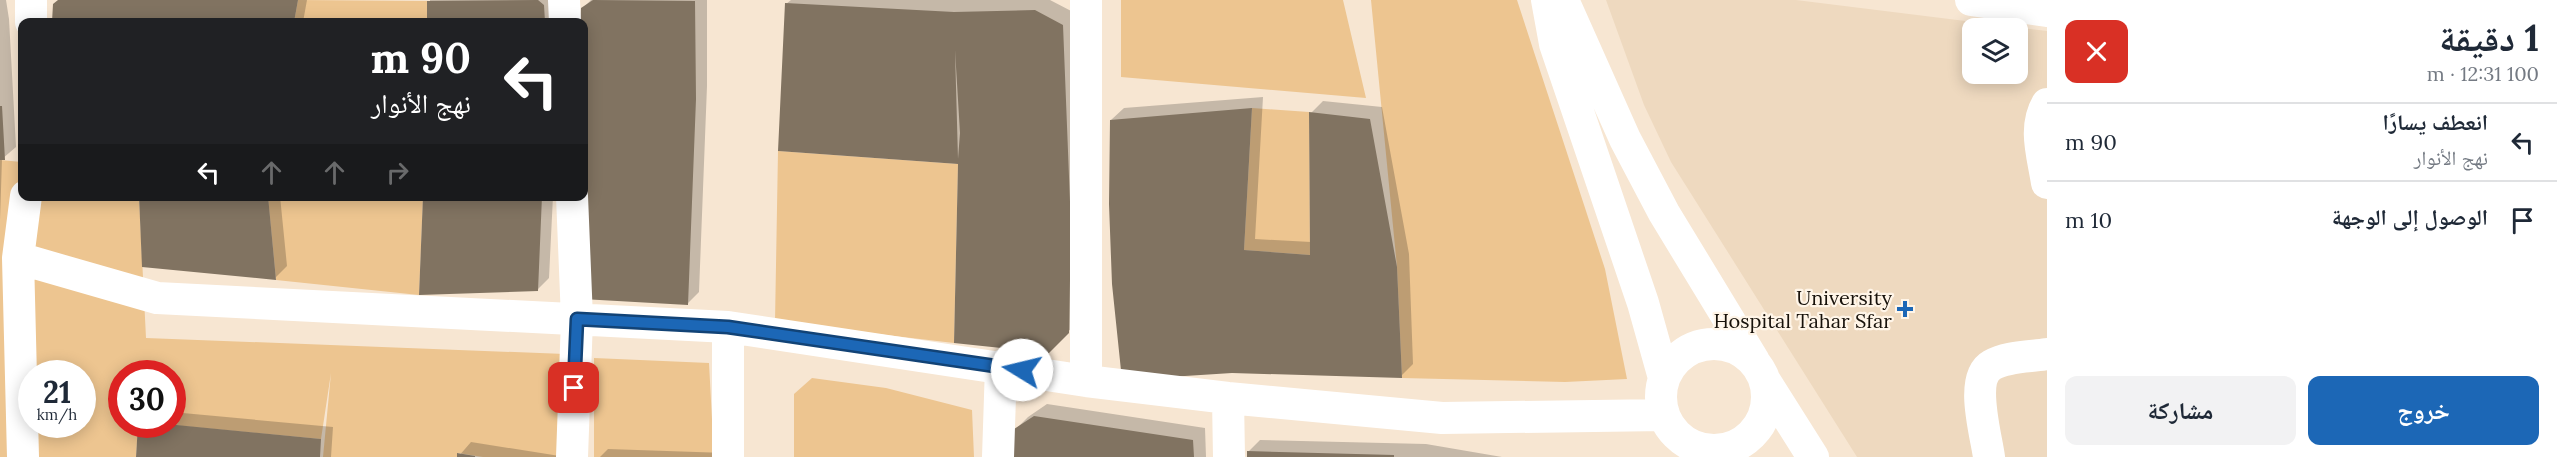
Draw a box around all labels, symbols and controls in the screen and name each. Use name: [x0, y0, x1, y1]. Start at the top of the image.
text: 1 دقيقة: [2439, 15, 2539, 61]
map controls: [1962, 18, 2028, 84]
button: layers: [1962, 18, 2028, 84]
button: close: [2065, 20, 2128, 83]
text: 90 m: [370, 31, 471, 85]
icon: left: [492, 42, 570, 120]
text: 100 m · 12:31: [2427, 61, 2539, 86]
text: نهج الأنوار: [371, 86, 471, 120]
text: انعطف يسارًا: [2382, 108, 2488, 136]
icon: left: [2506, 126, 2539, 159]
text: 90 m: [2065, 128, 2117, 156]
text: نهج الأنوار: [2414, 145, 2488, 170]
icon: left: [192, 156, 225, 189]
icon: ahead: [255, 156, 288, 189]
icon: ahead: [318, 156, 351, 189]
icon: right: [381, 156, 414, 189]
text: الوصول إلى الوجهة: [2332, 203, 2488, 231]
icon: arrive: [2506, 204, 2539, 237]
text: 10 m: [2065, 206, 2112, 234]
place label: University Hospital Tahar Sfar: [1713, 285, 1892, 333]
marker: University Hospital Tahar Sfar: [1896, 300, 1914, 318]
position arrow: [990, 338, 1054, 402]
speed limit sign: 30: [108, 360, 186, 438]
pin: [548, 362, 599, 413]
icon: arrive: [557, 371, 590, 404]
text: 21: [43, 373, 71, 411]
button: مشاركة: [2065, 376, 2296, 445]
button: خروج: [2308, 376, 2539, 445]
text: km/h: [37, 405, 77, 424]

